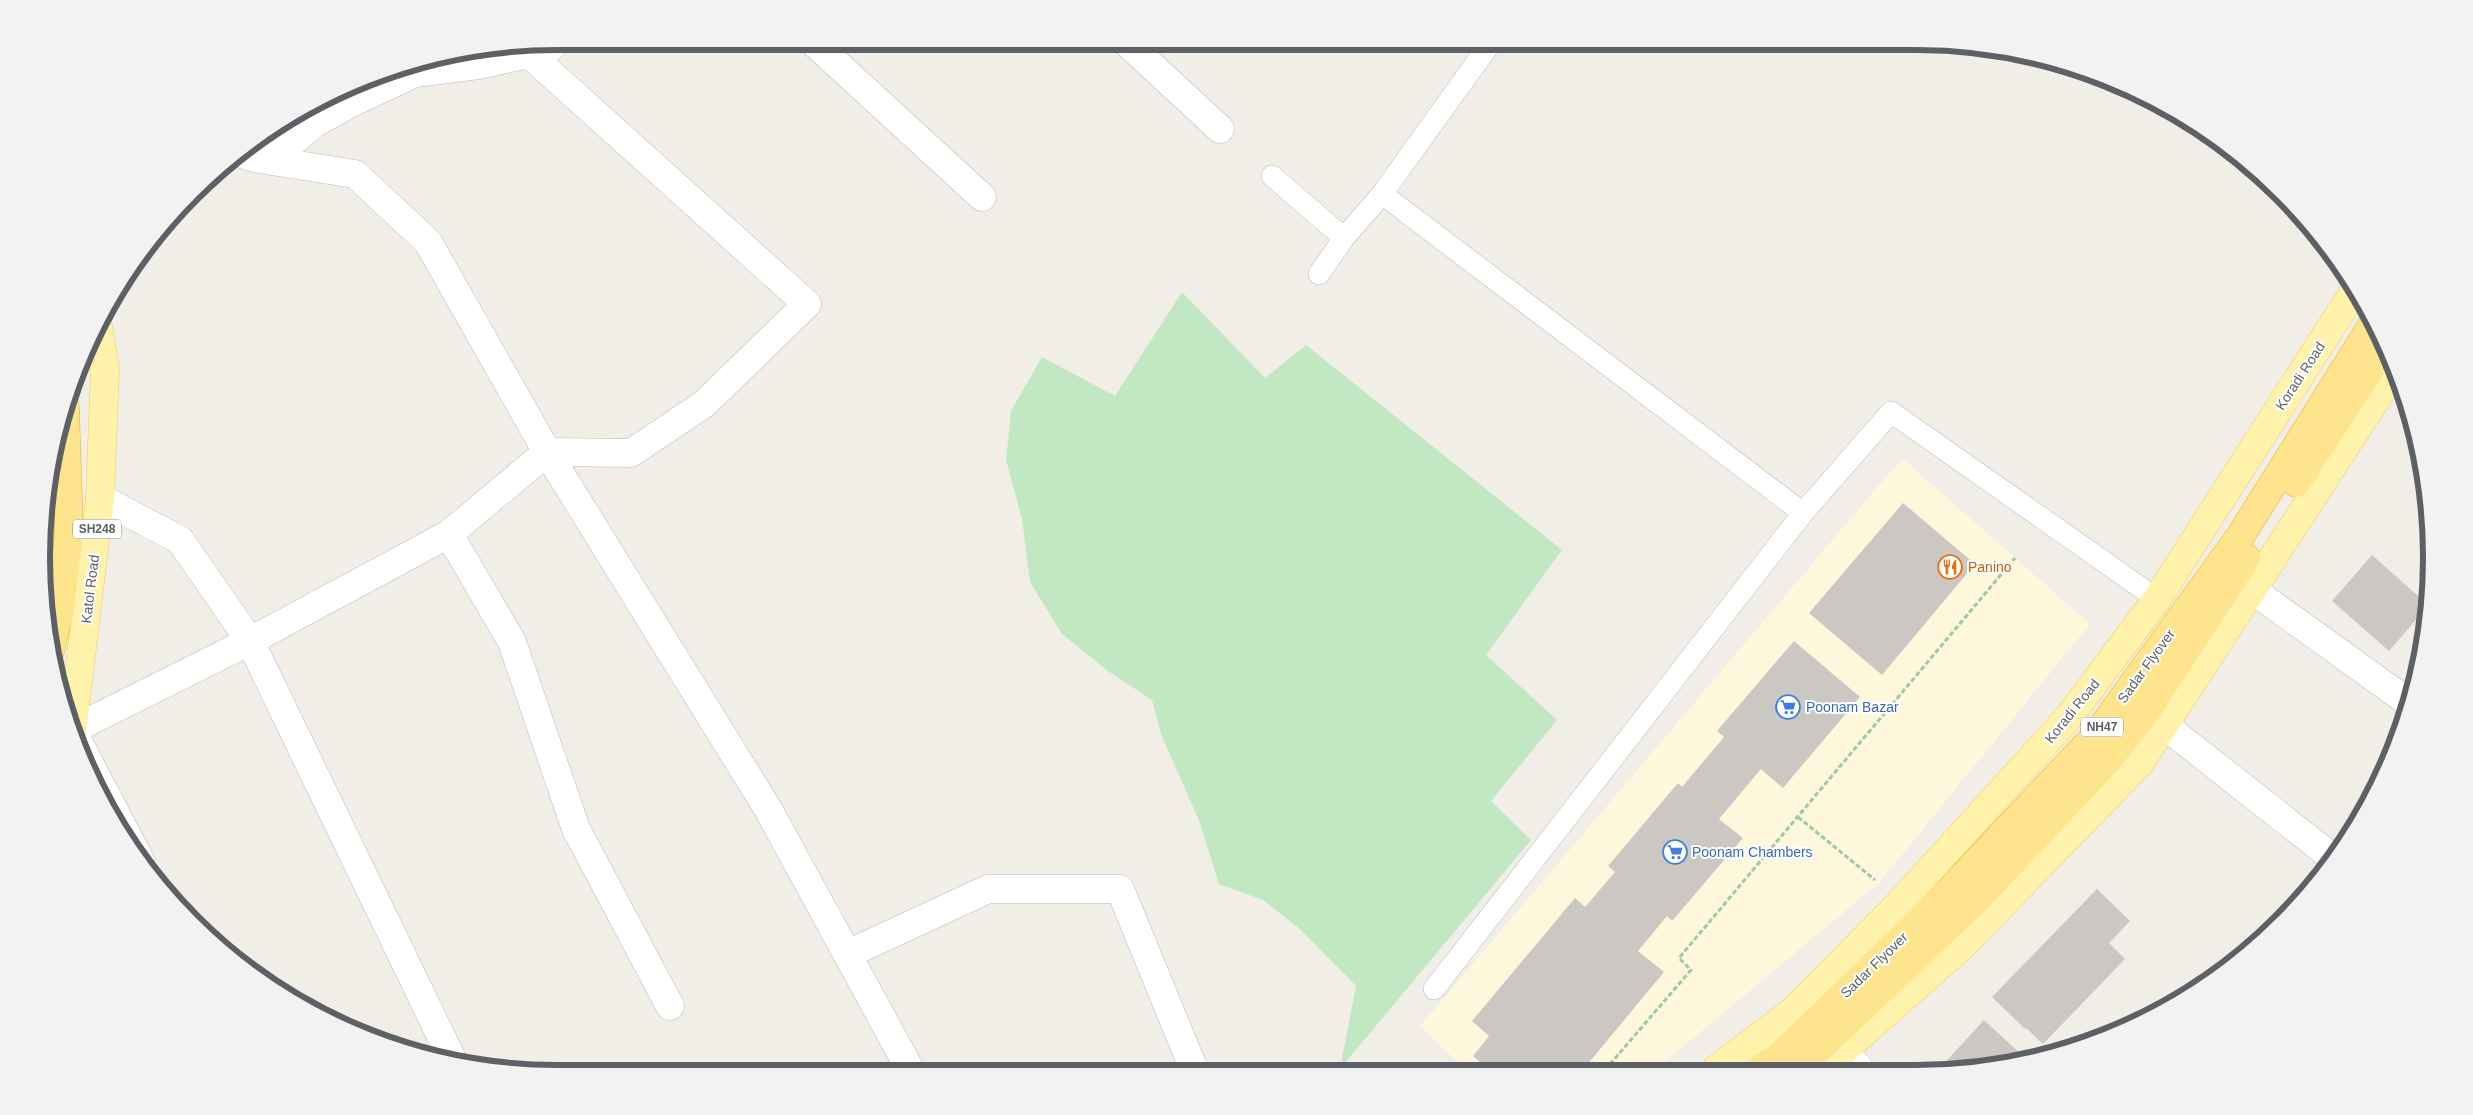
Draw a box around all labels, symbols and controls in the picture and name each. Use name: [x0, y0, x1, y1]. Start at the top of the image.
street label: Koradi Road: [2272, 339, 2328, 413]
road number: SH248: [73, 520, 121, 538]
street label: Katol Road: [78, 554, 102, 624]
restaurant icon: Panino: [1937, 554, 1963, 580]
place label: Panino: [1968, 559, 2012, 575]
street label: Sadar Flyover: [2114, 626, 2178, 706]
street label: Koradi Road: [2041, 676, 2103, 746]
supermarket icon: Poonam Bazar: [1775, 694, 1801, 720]
place label: Poonam Bazar: [1806, 699, 1899, 715]
road number: NH47: [2081, 718, 2123, 736]
supermarket icon: Poonam Chambers: [1662, 839, 1688, 865]
place label: Poonam Chambers: [1692, 844, 1813, 860]
street label: Sadar Flyover: [1837, 929, 1911, 1001]

